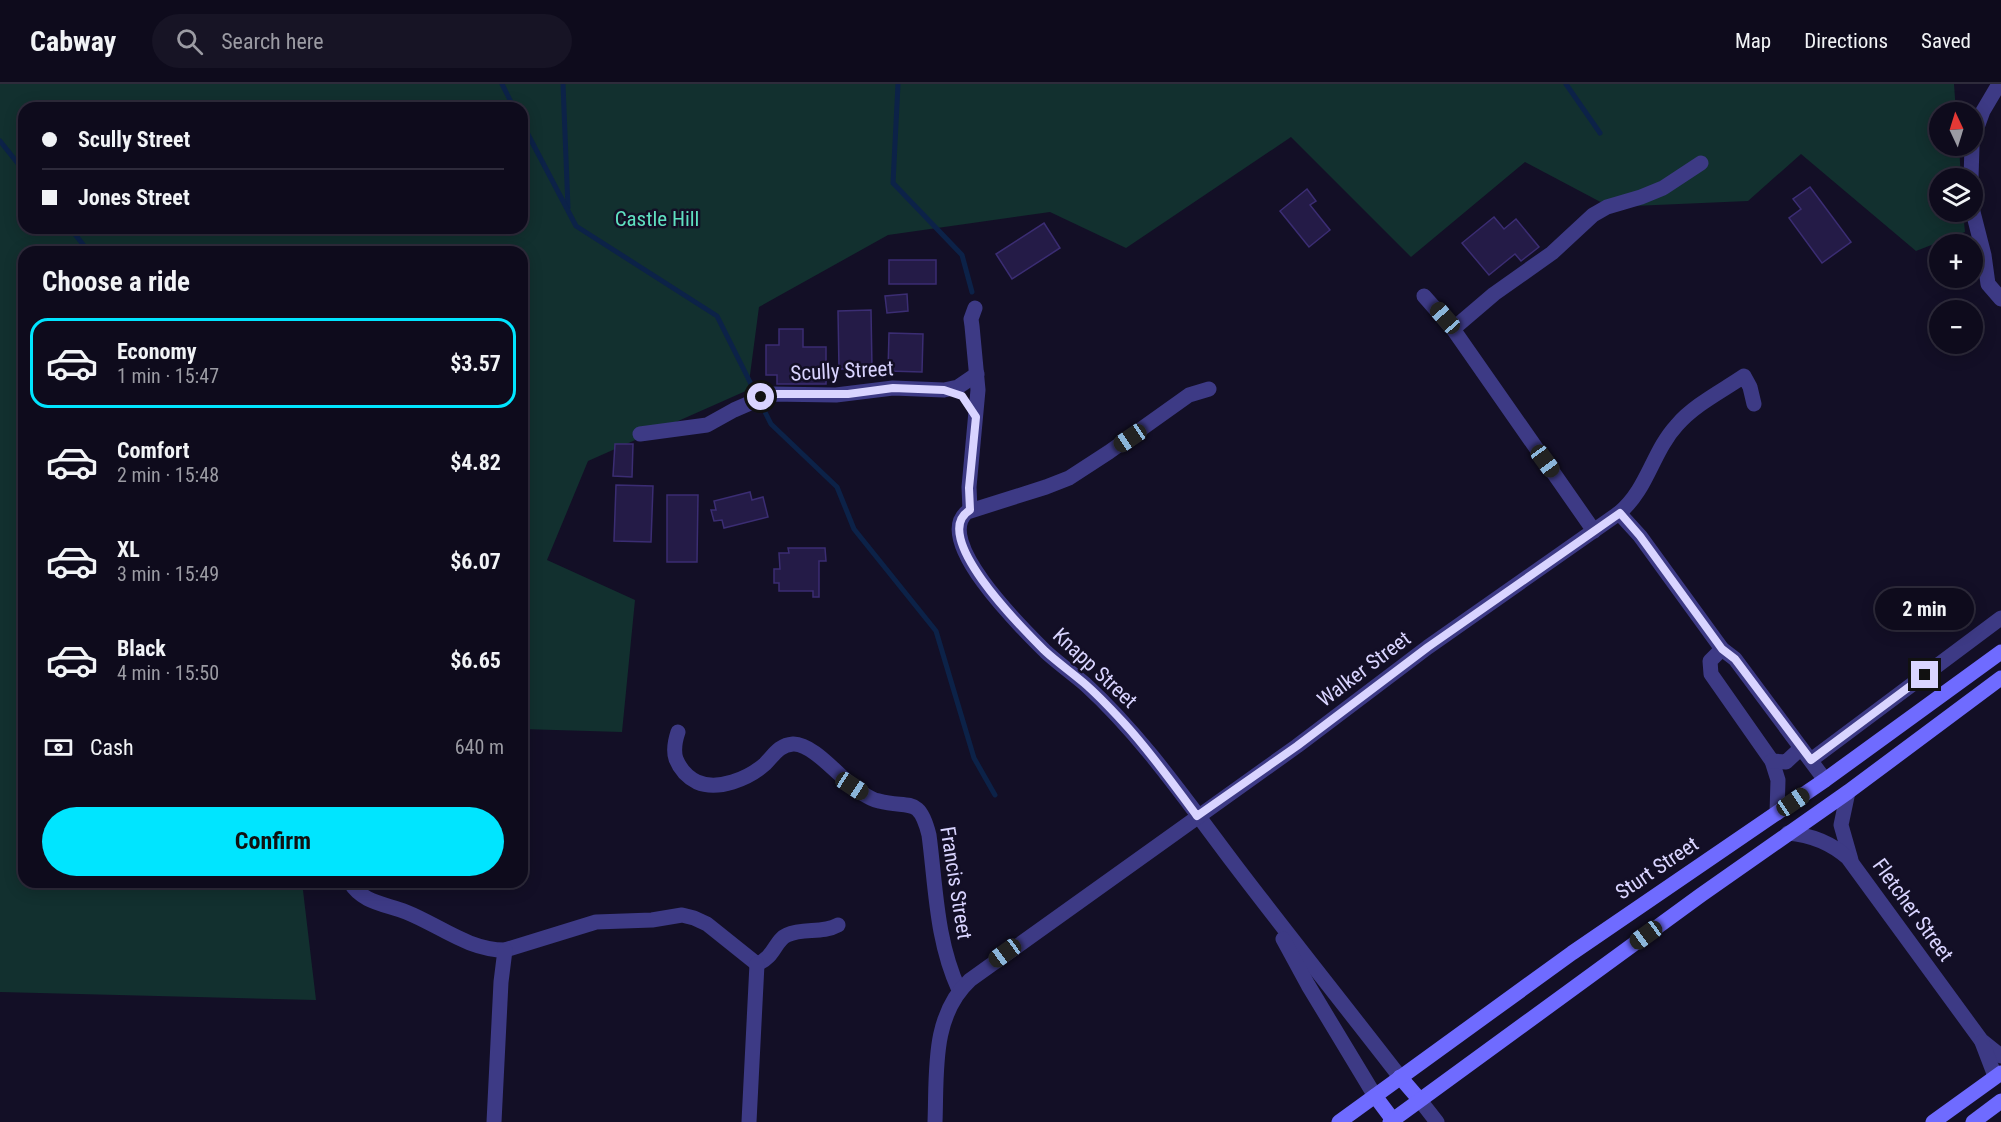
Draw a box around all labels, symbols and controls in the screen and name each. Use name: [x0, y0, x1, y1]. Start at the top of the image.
search box: [152, 14, 572, 68]
text: Cabway: [30, 25, 116, 58]
icon: search: [173, 25, 206, 58]
text: Search here: [221, 29, 324, 54]
text: Map: [1735, 29, 1771, 53]
text: Directions: [1804, 29, 1888, 53]
text: Saved: [1921, 29, 1971, 53]
north arrow: [1929, 102, 1983, 156]
map controls: [1929, 102, 1983, 354]
text: Scully Street: [78, 127, 190, 152]
button: layers: [1929, 168, 1983, 222]
text: Jones Street: [78, 185, 190, 210]
park label: Castle Hill: [615, 207, 699, 231]
button: +: [1929, 234, 1983, 288]
text: Choose a ride: [42, 266, 190, 298]
car: [1426, 299, 1464, 337]
button: −: [1929, 300, 1983, 354]
icon: car: [45, 336, 99, 390]
text: Economy: [117, 339, 197, 364]
text: $3.57: [450, 351, 501, 376]
street label: Scully Street: [790, 356, 894, 386]
text: 1 min · 15:47: [117, 364, 219, 388]
route start: [747, 383, 774, 410]
car: [1110, 420, 1150, 456]
icon: car: [45, 435, 99, 489]
text: Comfort: [117, 438, 190, 463]
car: [1527, 441, 1563, 481]
text: $4.82: [450, 450, 501, 475]
text: 2 min · 15:48: [117, 463, 219, 487]
icon: car: [45, 534, 99, 588]
text: XL: [117, 537, 140, 562]
text: $6.07: [450, 549, 501, 574]
text: 3 min · 15:49: [117, 562, 219, 586]
callout: 2 min: [1876, 588, 1974, 630]
text: 2 min: [1902, 597, 1947, 621]
street label: Knapp Street: [1048, 623, 1142, 713]
street label: Walker Street: [1313, 626, 1415, 712]
icon: car: [45, 633, 99, 687]
text: Black: [117, 636, 166, 661]
text: $6.65: [450, 648, 501, 673]
text: 4 min · 15:50: [117, 661, 219, 685]
route end: [1911, 661, 1938, 688]
icon: cash: [42, 731, 75, 764]
text: Cash: [90, 735, 134, 760]
text: 640 m: [455, 735, 504, 759]
car: [832, 769, 872, 803]
car: [1773, 784, 1813, 820]
button: Confirm: [42, 807, 504, 876]
street label: Francis Street: [935, 825, 977, 941]
street label: Sturt Street: [1611, 832, 1703, 904]
street label: Fletcher Street: [1868, 854, 1958, 966]
car: [1626, 917, 1666, 953]
car: [985, 935, 1025, 971]

